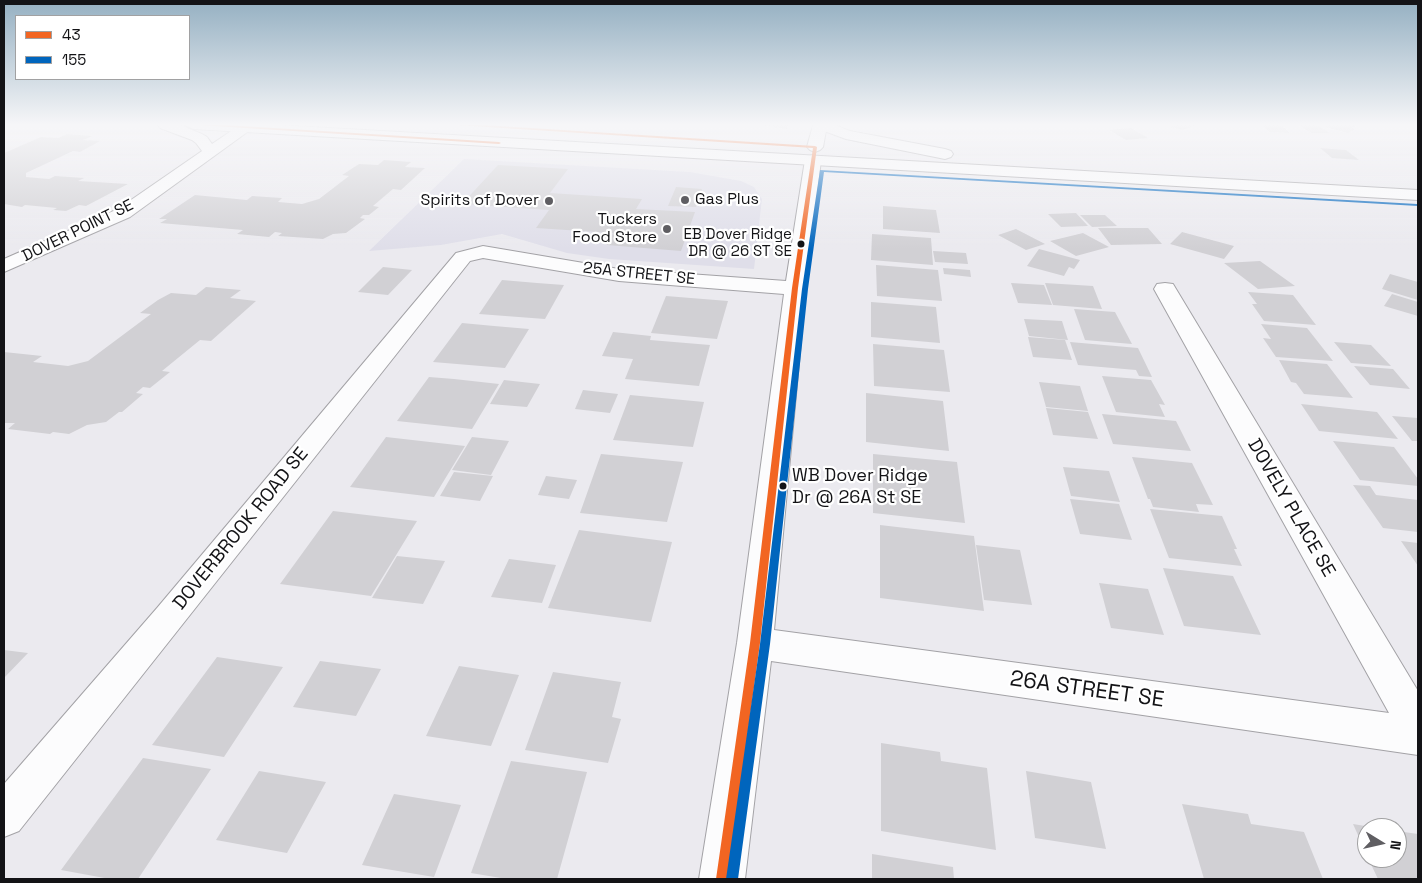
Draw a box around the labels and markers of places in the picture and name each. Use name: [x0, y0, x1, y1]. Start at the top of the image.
place label: Gas Plus: [695, 190, 759, 210]
place label: Spirits of Dover: [420, 191, 539, 211]
marker: Gas Plus: [679, 194, 691, 206]
marker: Spirits of Dover: [543, 195, 555, 207]
place label: Tuckers Food Store: [572, 210, 657, 248]
marker: Tuckers Food Store: [661, 223, 673, 235]
place label: EB Dover Ridge DR @ 26 ST SE: [683, 226, 792, 261]
marker: EB Dover Ridge DR @ 26 ST SE: [796, 239, 806, 249]
place label: WB Dover Ridge Dr @ 26A St SE: [792, 465, 928, 508]
marker: WB Dover Ridge Dr @ 26A St SE: [778, 481, 788, 491]

